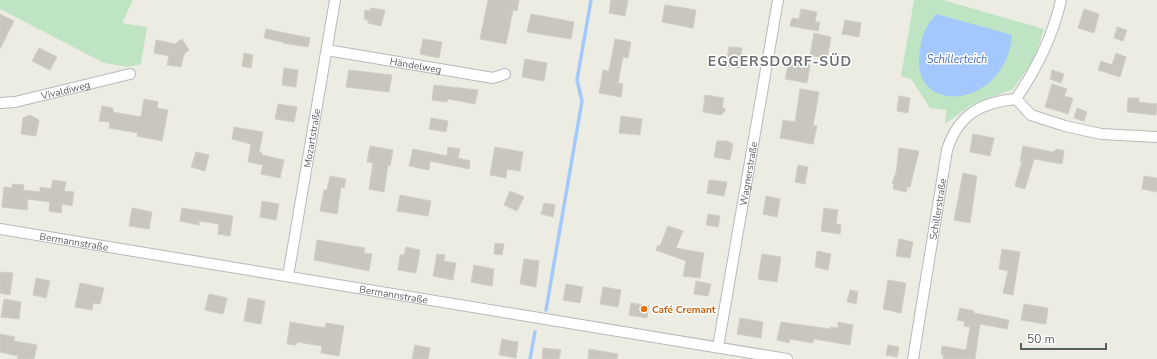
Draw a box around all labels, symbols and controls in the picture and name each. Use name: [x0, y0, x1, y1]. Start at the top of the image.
district label: EGGERSDORF-SÜD: [708, 52, 852, 71]
water label: Schillerteich: [927, 52, 987, 67]
street label: Händelweg: [389, 55, 443, 77]
street label: Vivaldiweg: [39, 78, 92, 104]
street label: Mozartstraße: [301, 107, 324, 169]
street label: Wagnerstraße: [737, 141, 761, 207]
street label: Schillerstraße: [926, 177, 950, 241]
street label: Bermannstraße: [38, 230, 109, 255]
street label: Bermannstraße: [358, 282, 429, 308]
place label: Café Cremant: [652, 303, 716, 317]
marker: Café Cremant: [639, 304, 649, 314]
scale bar: [1021, 325, 1106, 351]
text: 50 m: [1027, 331, 1055, 347]

